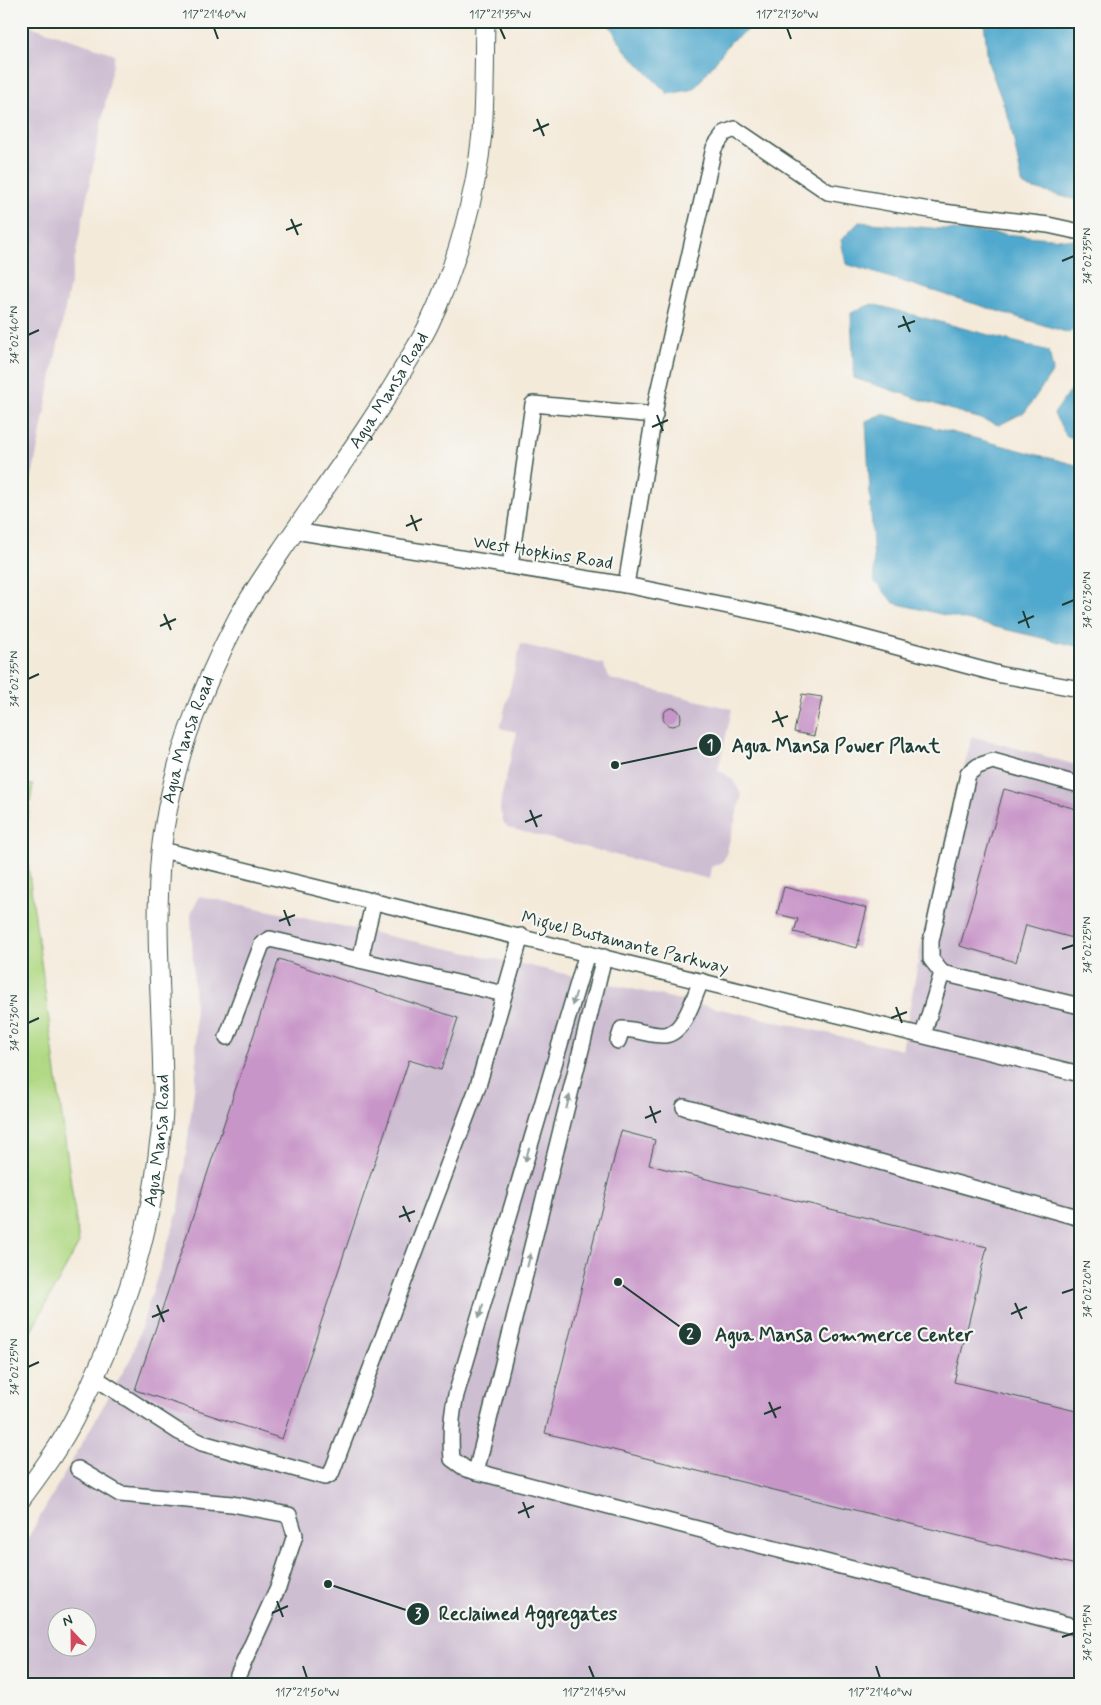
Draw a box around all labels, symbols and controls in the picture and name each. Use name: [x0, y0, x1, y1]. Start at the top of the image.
text: 117°21'40"W: [182, 7, 246, 23]
text: 117°21'35"W: [469, 7, 531, 23]
text: 117°21'30"W: [756, 7, 818, 23]
text: 34°02'35"N: [1080, 228, 1096, 284]
text: 34°02'40"N: [7, 306, 23, 364]
street label: Agua Mansa Road: [344, 328, 434, 454]
street label: West Hopkins Road: [471, 530, 615, 576]
text: 34°02'30"N: [1080, 571, 1096, 629]
text: 34°02'35"N: [7, 651, 23, 707]
street label: Agua Mansa Road: [157, 672, 221, 806]
callout: Agua Mansa Power Plant: [698, 728, 949, 762]
text: Agua Mansa Power Plant: [732, 734, 941, 760]
text: 1: [707, 736, 713, 756]
street label: Miguel Bustamante Parkway: [518, 906, 731, 982]
text: 34°02'25"N: [1080, 917, 1096, 974]
one-way arrow: [569, 992, 577, 1007]
text: 34°02'30"N: [7, 994, 23, 1052]
street label: Agua Mansa Road: [138, 1074, 175, 1209]
one-way arrow: [564, 1094, 572, 1109]
one-way arrow: [523, 1148, 531, 1163]
one-way arrow: [525, 1252, 533, 1267]
text: 34°02'20"N: [1080, 1260, 1096, 1318]
one-way arrow: [476, 1304, 484, 1319]
callout: Agua Mansa Commerce Center: [678, 1317, 984, 1351]
text: Agua Mansa Commerce Center: [715, 1323, 974, 1349]
text: 2: [686, 1325, 694, 1345]
text: 34°02'25"N: [7, 1339, 23, 1396]
callout: Reclaimed Aggregates: [405, 1597, 626, 1631]
text: Reclaimed Aggregates: [439, 1602, 618, 1630]
text: 3: [415, 1605, 422, 1625]
text: 34°02'15"N: [1080, 1605, 1096, 1661]
north arrow: [48, 1608, 98, 1658]
text: N: [60, 1611, 75, 1631]
text: 117°21'50"W: [275, 1685, 339, 1701]
text: 117°21'45"W: [562, 1685, 626, 1701]
text: 117°21'40"W: [848, 1685, 912, 1701]

